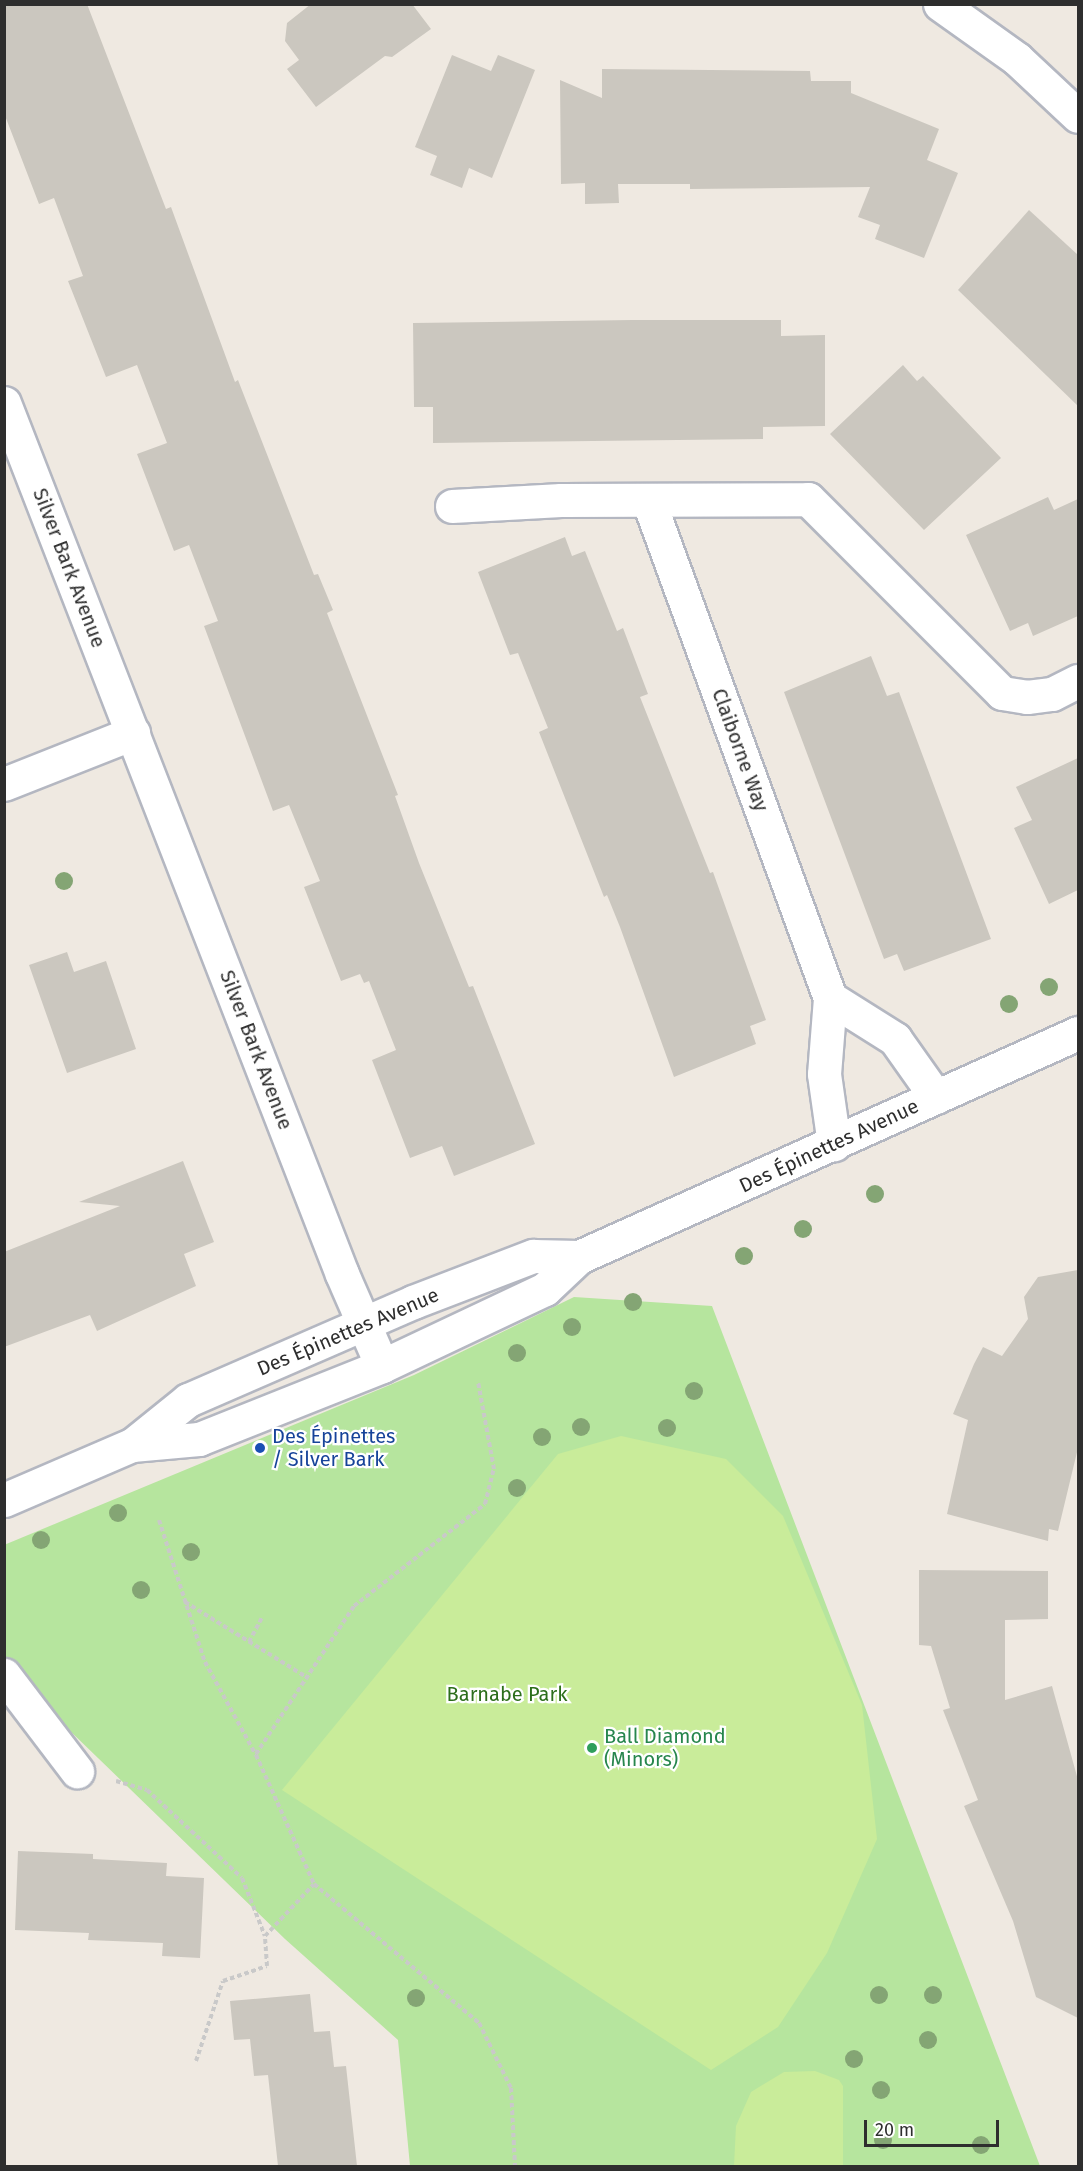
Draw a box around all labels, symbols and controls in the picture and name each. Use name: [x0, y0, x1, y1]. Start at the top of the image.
street label: Silver Bark Avenue: [28, 485, 110, 651]
street label: Claiborne Way: [707, 685, 773, 815]
street label: Silver Bark Avenue: [215, 967, 297, 1133]
street label: Des Épinettes Avenue: [736, 1094, 922, 1198]
street label: Des Épinettes Avenue: [254, 1283, 442, 1381]
place label: Des Épinettes / Silver Bark: [272, 1424, 395, 1471]
marker: Des Épinettes / Silver Bark: [253, 1441, 267, 1455]
park label: Barnabe Park: [447, 1682, 567, 1706]
place label: Ball Diamond (Minors): [604, 1724, 726, 1771]
marker: Ball Diamond (Minors): [585, 1741, 599, 1755]
scale bar: [867, 2108, 1002, 2146]
text: 20 m: [875, 2119, 914, 2141]

